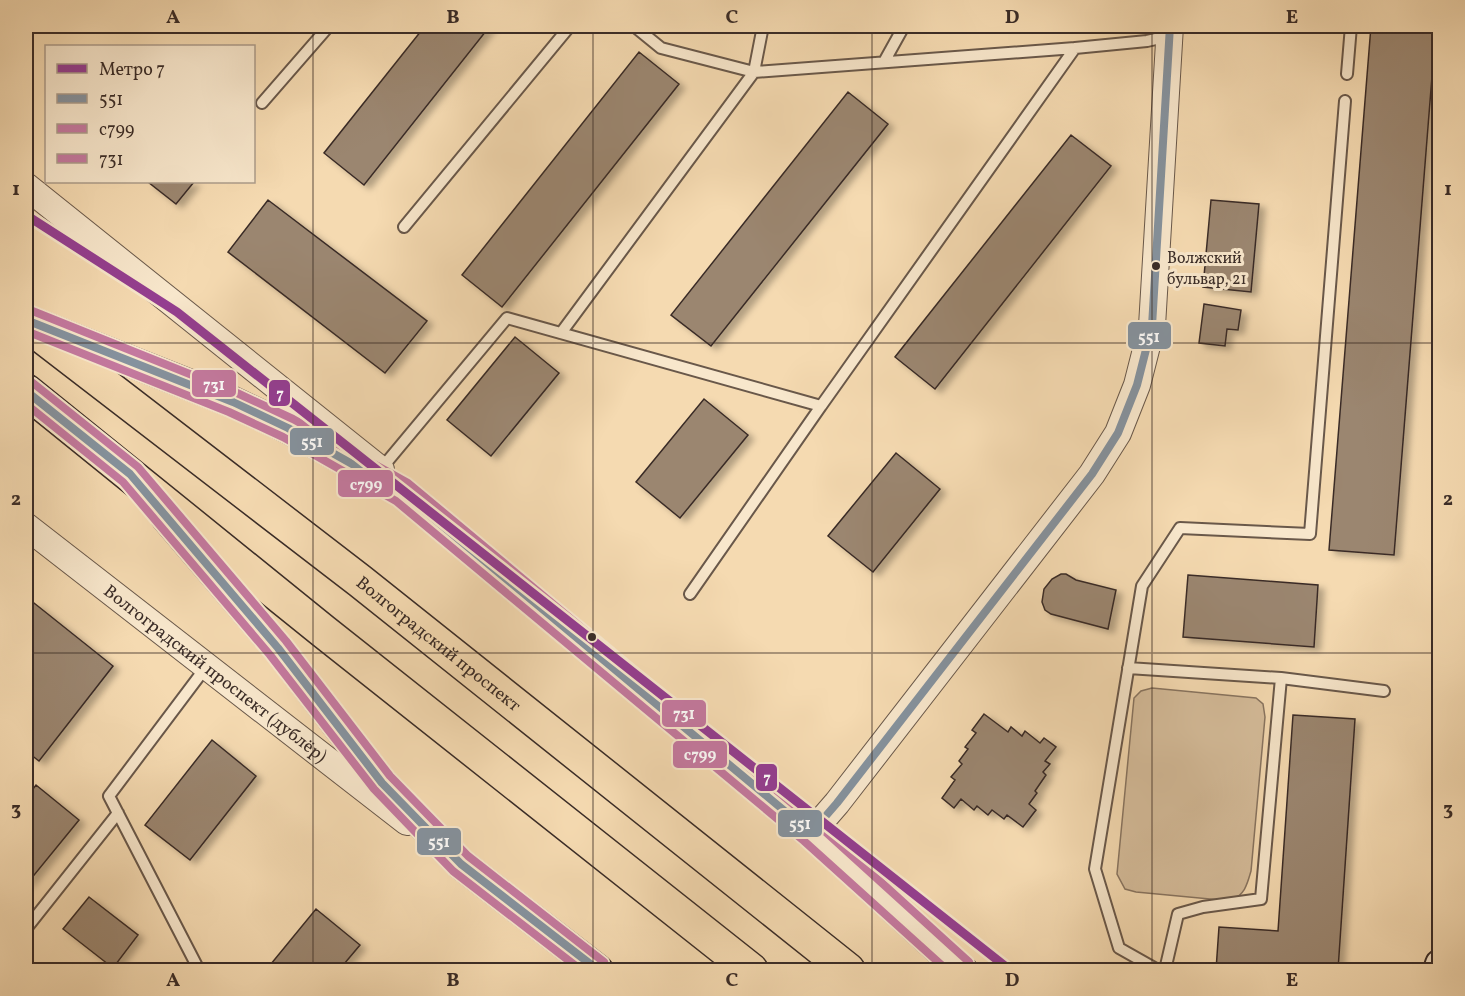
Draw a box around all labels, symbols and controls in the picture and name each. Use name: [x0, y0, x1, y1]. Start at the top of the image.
text: A: [166, 4, 180, 32]
text: B: [446, 4, 460, 32]
text: C: [726, 4, 739, 32]
text: D: [1005, 4, 1019, 32]
text: E: [1286, 4, 1298, 32]
legend: [45, 45, 255, 183]
text: Метро 7: [99, 58, 165, 83]
text: 551: [99, 88, 123, 113]
text: с799: [99, 118, 134, 143]
text: 731: [99, 148, 123, 173]
text: 1: [12, 176, 20, 204]
text: 1: [1444, 176, 1452, 204]
place label: Волжский бульвар, 21: [1167, 248, 1247, 291]
marker: Волжский бульвар, 21: [1150, 260, 1162, 272]
line badge: 551: [1127, 321, 1172, 350]
text: 551: [1138, 327, 1160, 349]
line badge: 731: [191, 369, 237, 398]
text: 731: [203, 375, 225, 397]
line badge: 7: [268, 379, 291, 407]
text: 7: [276, 384, 284, 406]
line badge: 551: [289, 427, 335, 456]
text: 551: [301, 432, 323, 454]
line badge: с799: [337, 469, 394, 498]
text: с799: [350, 475, 382, 497]
text: 2: [11, 486, 21, 514]
text: 2: [1443, 486, 1453, 514]
street label: Волгоградский проспект: [350, 571, 525, 718]
street label: Волгоградский проспект (дублёр): [98, 580, 332, 769]
unlabelled marker: [586, 631, 598, 643]
line badge: 731: [661, 699, 707, 728]
text: 731: [673, 704, 695, 726]
line badge: с799: [672, 740, 728, 769]
text: с799: [684, 745, 716, 767]
line badge: 7: [755, 763, 778, 792]
text: 7: [763, 768, 771, 790]
text: 3: [11, 796, 21, 824]
text: 3: [1443, 796, 1453, 824]
line badge: 551: [777, 809, 823, 838]
text: 551: [789, 814, 811, 836]
line badge: 551: [416, 827, 462, 856]
text: 551: [428, 832, 450, 854]
text: A: [166, 967, 180, 995]
text: B: [446, 967, 460, 995]
text: C: [726, 967, 739, 995]
text: D: [1005, 967, 1019, 995]
text: E: [1286, 967, 1298, 995]

